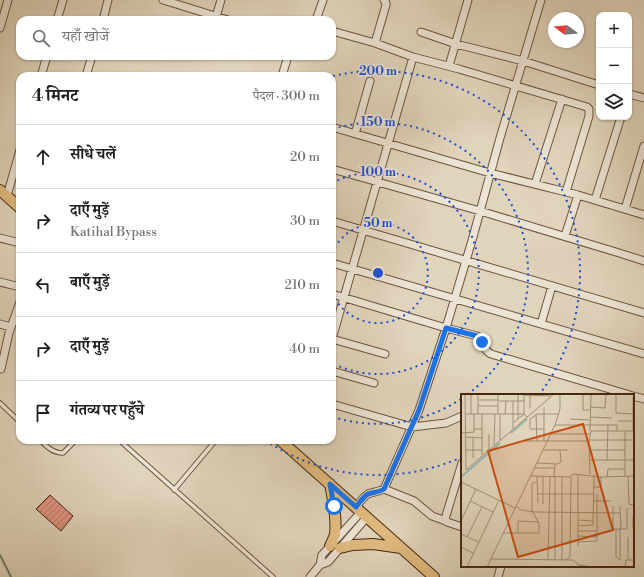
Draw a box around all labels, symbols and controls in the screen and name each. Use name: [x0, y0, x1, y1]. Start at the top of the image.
north arrow: [548, 12, 584, 48]
map controls: [596, 12, 632, 120]
button: +: [596, 12, 632, 48]
search box: [16, 16, 336, 60]
icon: search: [30, 27, 52, 49]
text: यहाँ खोजें: [62, 27, 109, 46]
button: −: [596, 48, 632, 84]
text: 200 m: [359, 64, 397, 79]
button: layers: [596, 84, 632, 120]
text: 4 मिनट: [32, 85, 78, 107]
text: पैदल · 300 m: [253, 88, 320, 104]
text: 150 m: [361, 115, 395, 130]
text: सीधे चलें: [70, 145, 116, 164]
icon: ahead: [32, 146, 54, 168]
text: 20 m: [290, 149, 320, 165]
text: 100 m: [360, 165, 396, 180]
text: दाएँ मुड़ें: [70, 201, 109, 220]
icon: right: [32, 210, 54, 232]
text: 30 m: [290, 213, 320, 229]
text: 50 m: [363, 216, 393, 231]
text: Katihal Bypass: [70, 224, 157, 240]
centre of rings: [371, 266, 385, 280]
text: बाएँ मुड़ें: [70, 273, 110, 292]
icon: left: [32, 274, 54, 296]
text: 210 m: [285, 277, 320, 293]
route end: [473, 333, 491, 351]
text: दाएँ मुड़ें: [70, 337, 109, 356]
icon: right: [32, 338, 54, 360]
text: 40 m: [290, 341, 320, 357]
inset map: [461, 394, 634, 567]
text: गंतव्य पर पहुँचे: [70, 401, 144, 420]
icon: arrive: [32, 402, 54, 424]
route start: [325, 497, 343, 515]

